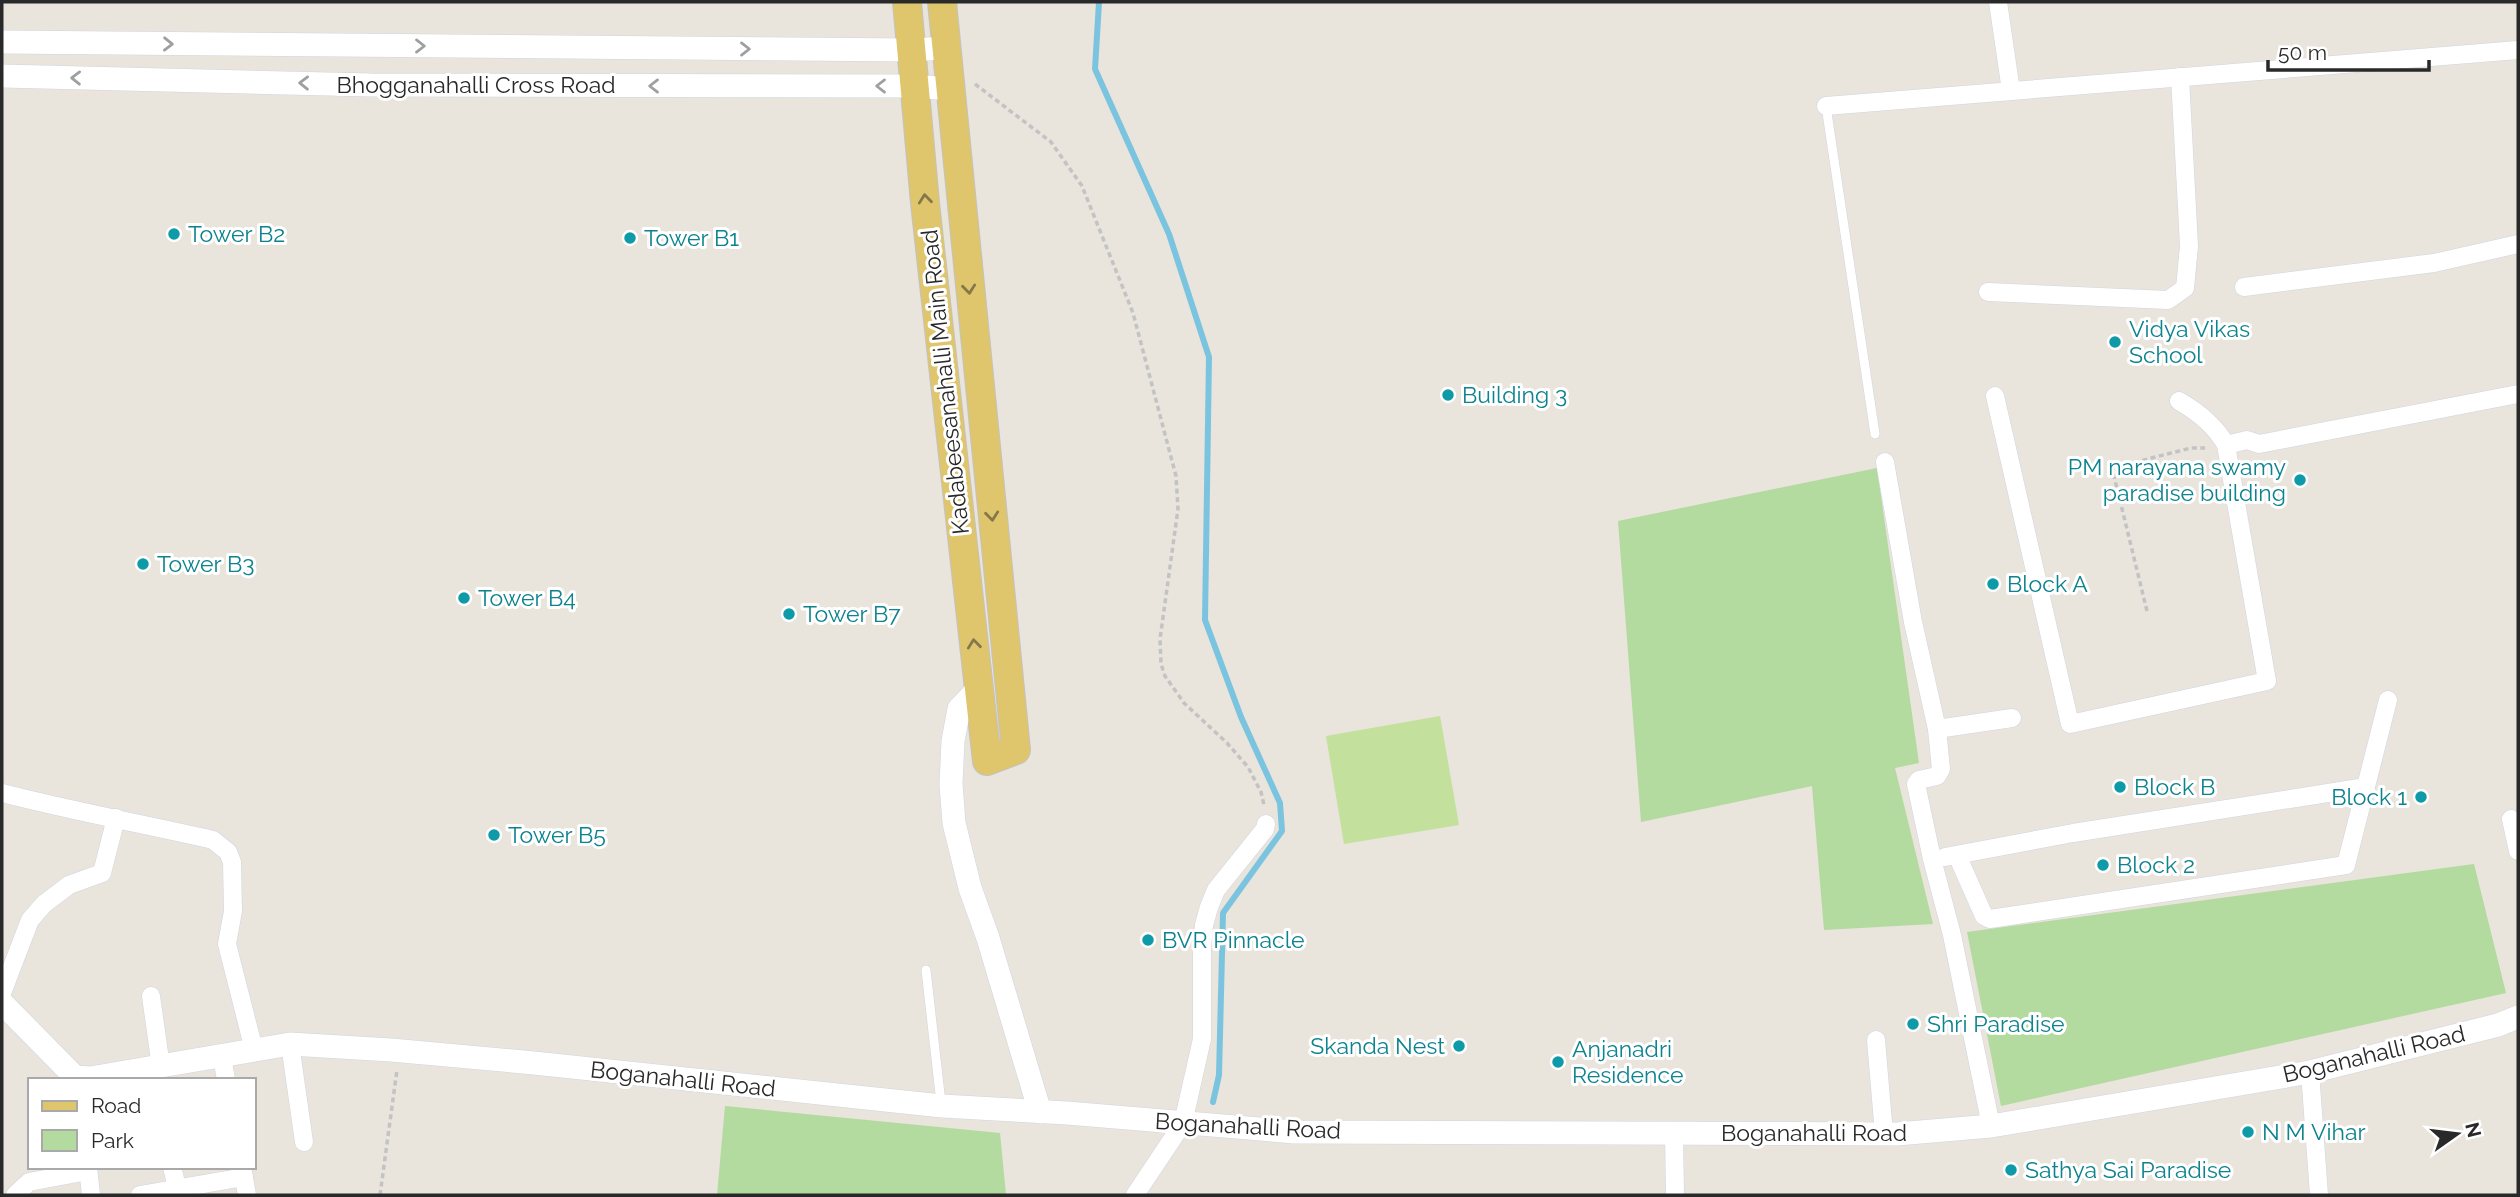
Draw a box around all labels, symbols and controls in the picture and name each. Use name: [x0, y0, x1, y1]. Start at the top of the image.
scale bar: [2268, 28, 2429, 72]
one-way arrow: [163, 36, 174, 52]
one-way arrow: [415, 38, 426, 54]
text: 50 m: [2278, 40, 2327, 65]
one-way arrow: [741, 41, 751, 57]
one-way arrow: [70, 70, 81, 86]
street label: Bhogganahalli Cross Road: [336, 71, 616, 98]
one-way arrow: [298, 76, 309, 91]
one-way arrow: [648, 78, 658, 94]
one-way arrow: [875, 78, 886, 94]
one-way arrow: [918, 193, 933, 204]
place label: Tower B2: [188, 220, 285, 247]
place label: Tower B1: [644, 224, 739, 251]
marker: Tower B2: [166, 226, 182, 242]
street label: Kadabeesanahalli Main Road: [915, 228, 974, 536]
marker: Tower B1: [622, 230, 638, 246]
one-way arrow: [962, 283, 977, 295]
place label: Vidya Vikas School: [2129, 315, 2250, 368]
marker: Vidya Vikas School: [2107, 334, 2123, 350]
place label: Building 3: [1462, 381, 1567, 408]
marker: Building 3: [1440, 387, 1456, 403]
place label: PM narayana swamy paradise building: [2068, 453, 2286, 506]
marker: PM narayana swamy paradise building: [2292, 472, 2308, 488]
one-way arrow: [984, 510, 999, 521]
place label: Tower B3: [157, 550, 255, 577]
marker: Tower B3: [135, 556, 151, 572]
place label: Block A: [2007, 570, 2088, 597]
marker: Block A: [1985, 576, 2001, 592]
place label: Tower B4: [478, 584, 576, 611]
marker: Tower B4: [456, 590, 472, 606]
place label: Tower B7: [803, 600, 901, 627]
marker: Tower B7: [781, 606, 797, 622]
one-way arrow: [967, 639, 982, 650]
place label: Block B: [2134, 773, 2215, 800]
marker: Block B: [2112, 779, 2128, 795]
place label: Block 1: [2331, 783, 2407, 810]
marker: Block 1: [2413, 789, 2429, 805]
place label: Tower B5: [508, 821, 606, 848]
marker: Tower B5: [486, 827, 502, 843]
place label: Block 2: [2117, 851, 2195, 878]
marker: Block 2: [2095, 857, 2111, 873]
place label: BVR Pinnacle: [1162, 926, 1304, 953]
marker: BVR Pinnacle: [1140, 932, 1156, 948]
place label: Shri Paradise: [1927, 1010, 2065, 1037]
marker: Shri Paradise: [1905, 1016, 1921, 1032]
street label: Boganahalli Road: [2280, 1019, 2468, 1088]
place label: Skanda Nest: [1310, 1032, 1445, 1059]
place label: Anjanadri Residence: [1572, 1035, 1684, 1088]
marker: Skanda Nest: [1451, 1038, 1467, 1054]
marker: Anjanadri Residence: [1550, 1054, 1566, 1070]
street label: Boganahalli Road: [589, 1055, 777, 1102]
legend: [28, 1078, 256, 1169]
text: Road: [91, 1093, 141, 1118]
north arrow: [2422, 1099, 2492, 1169]
street label: Boganahalli Road: [1154, 1107, 1342, 1144]
place label: N M Vihar: [2262, 1118, 2366, 1145]
street label: Boganahalli Road: [1721, 1119, 1907, 1146]
text: N: [2461, 1120, 2486, 1140]
marker: N M Vihar: [2240, 1124, 2256, 1140]
text: Park: [91, 1128, 134, 1153]
place label: Sathya Sai Paradise: [2025, 1156, 2231, 1183]
marker: Sathya Sai Paradise: [2003, 1162, 2019, 1178]

